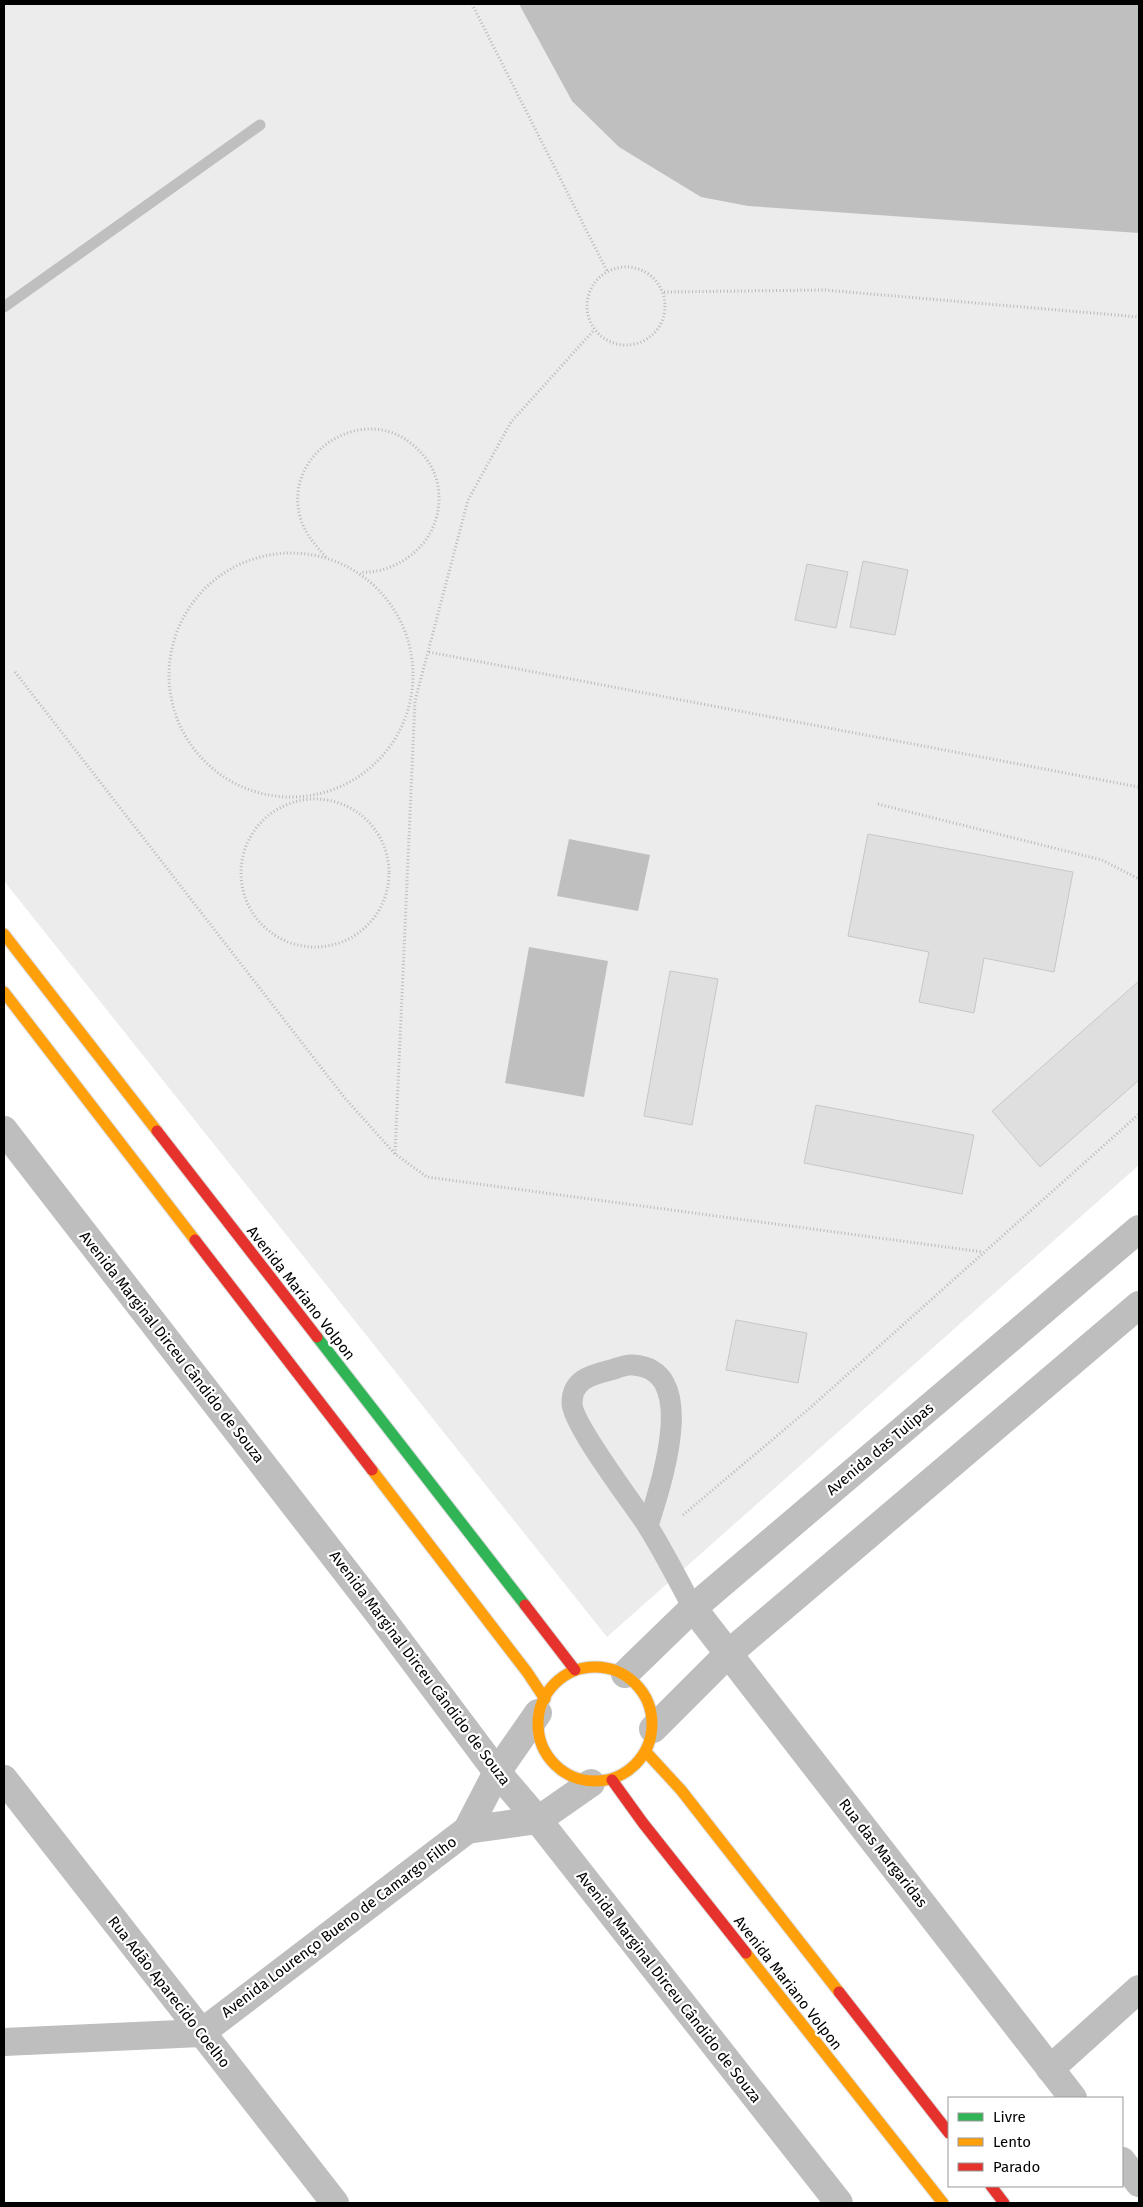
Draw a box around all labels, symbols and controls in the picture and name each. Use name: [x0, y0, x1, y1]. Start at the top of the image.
street label: Avenida Mariano Volpon: [243, 1222, 359, 1364]
street label: Avenida Marginal Dirceu Cândido de Souza: [76, 1228, 268, 1466]
street label: Avenida das Tulipas: [823, 1399, 937, 1499]
street label: Avenida Marginal Dirceu Cândido de Souza: [326, 1547, 514, 1789]
street label: Rua das Margaridas: [835, 1795, 931, 1911]
street label: Avenida Lourenço Bueno de Camargo Filho: [218, 1833, 460, 2021]
street label: Avenida Marginal Dirceu Cândido de Souza: [573, 1868, 765, 2106]
street label: Avenida Mariano Volpon: [730, 1912, 846, 2054]
street label: Rua Adão Aparecido Coelho: [104, 1913, 234, 2071]
legend: [948, 2097, 1123, 2187]
text: Livre: [993, 2108, 1026, 2126]
text: Lento: [993, 2133, 1031, 2151]
text: Parado: [993, 2158, 1040, 2176]

